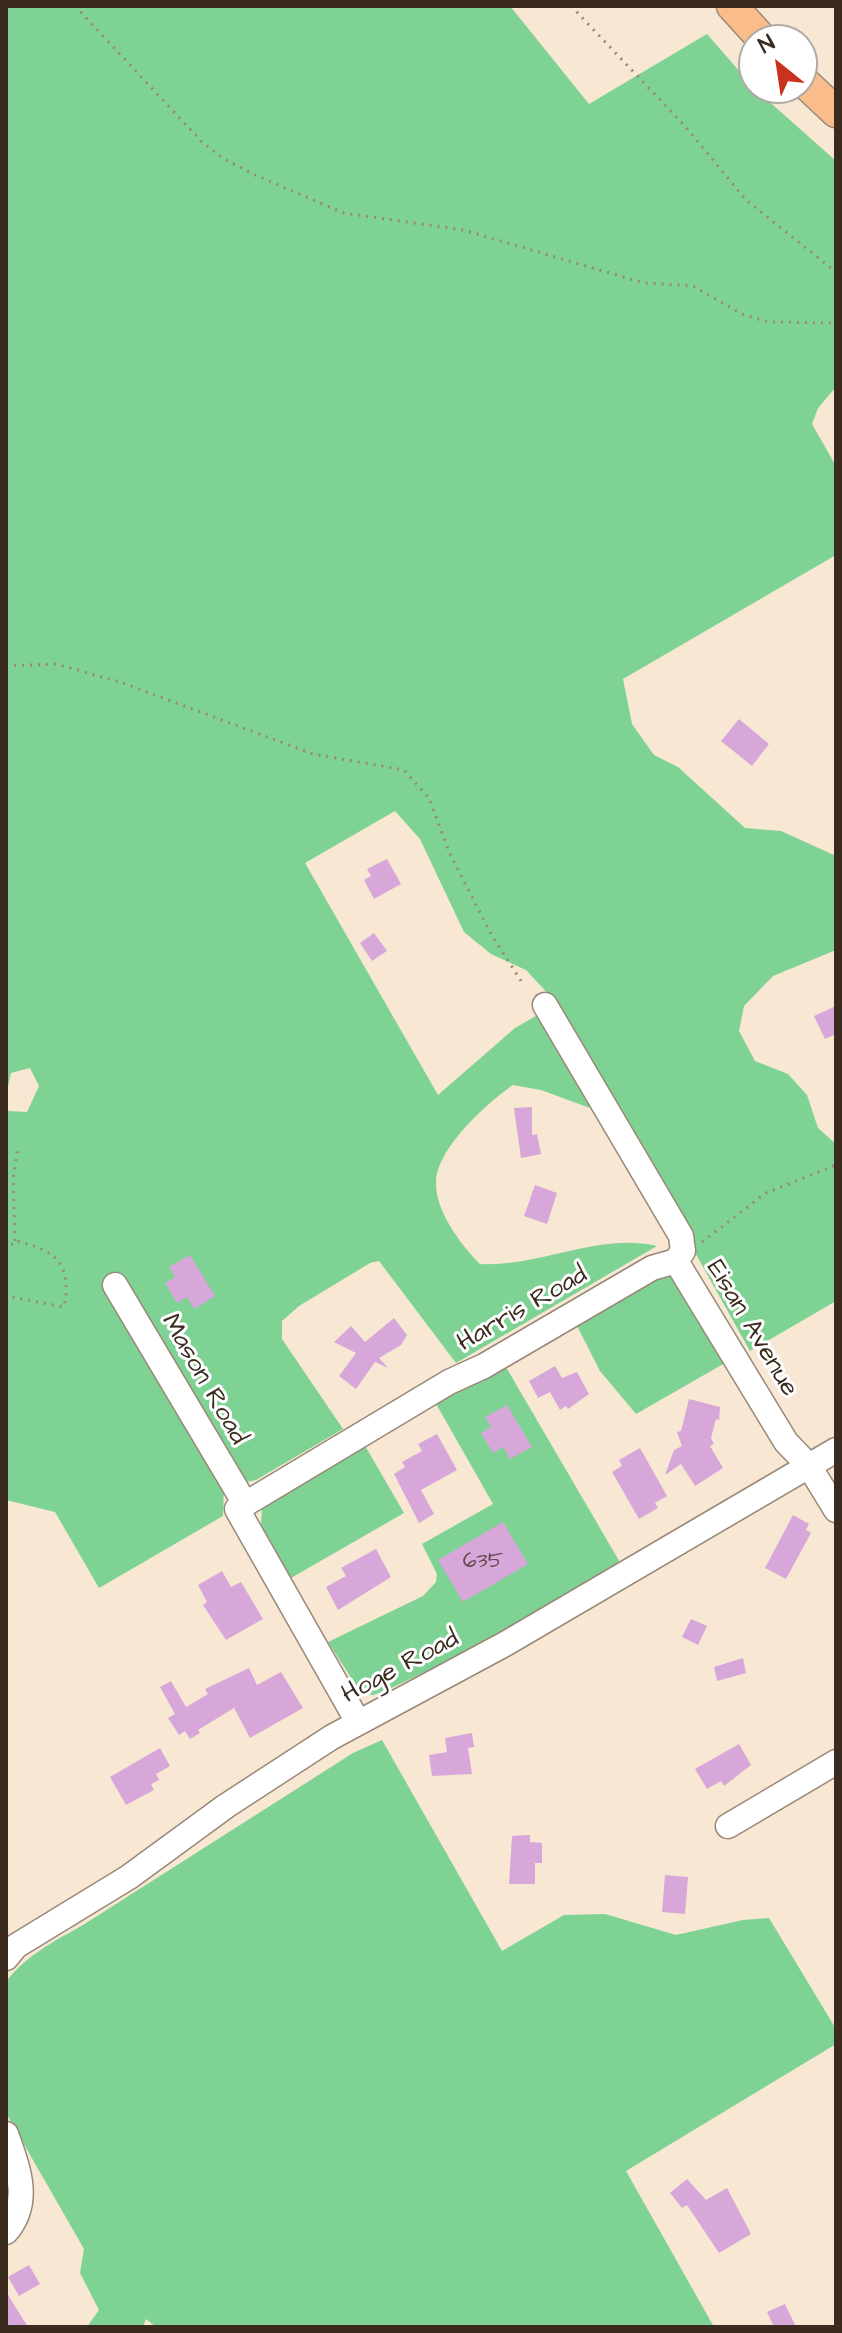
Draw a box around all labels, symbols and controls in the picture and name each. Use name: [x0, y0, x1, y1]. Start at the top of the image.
north arrow: [738, 24, 818, 104]
text: N: [753, 28, 780, 61]
street label: Eisan Avenue: [698, 1255, 804, 1403]
street label: Harris Road: [453, 1260, 593, 1360]
street label: Mason Road: [153, 1309, 253, 1451]
house number: 635: [463, 1549, 503, 1575]
street label: Hoge Road: [337, 1624, 465, 1712]

